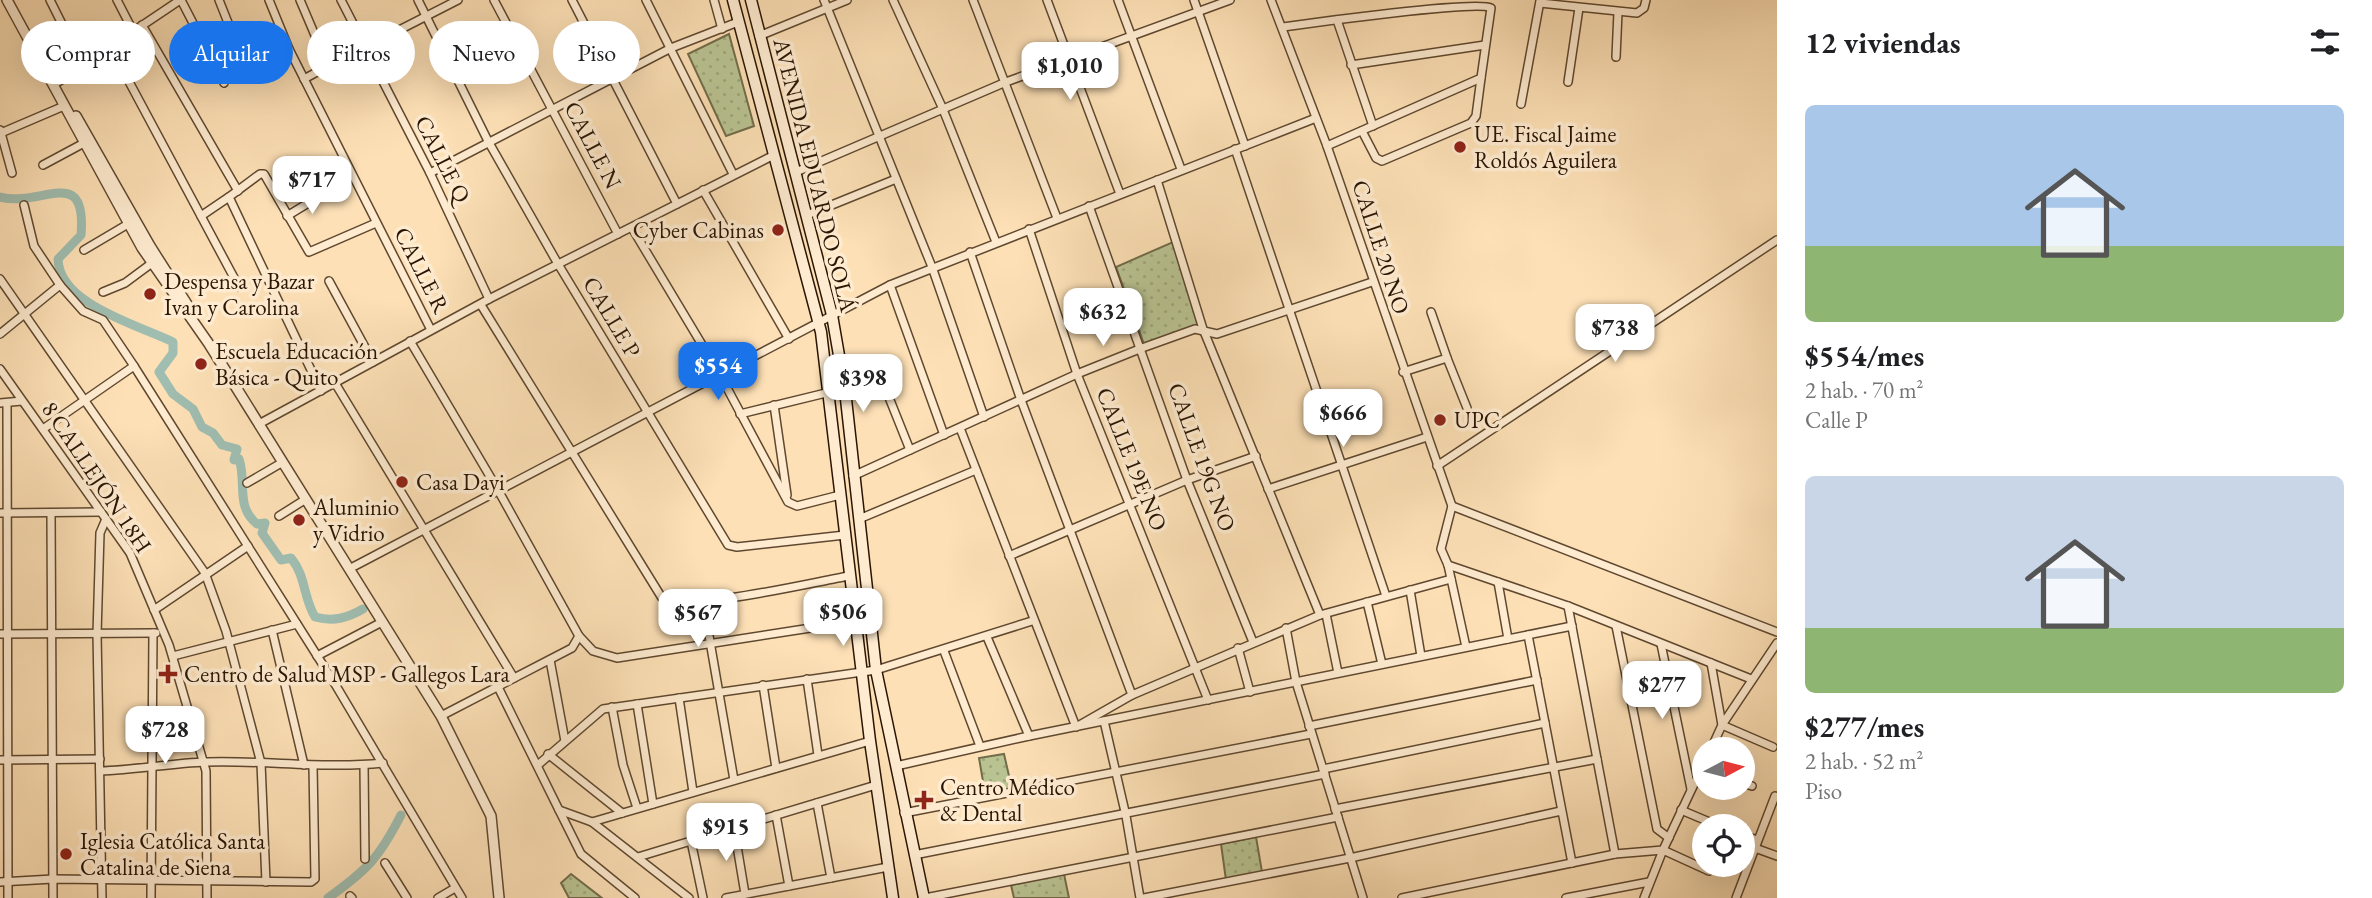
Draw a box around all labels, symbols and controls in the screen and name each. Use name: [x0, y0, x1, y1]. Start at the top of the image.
chip: Comprar: [21, 21, 155, 84]
chip: Alquilar: [169, 21, 293, 84]
chip: Filtros: [307, 21, 415, 84]
chip: Nuevo: [429, 21, 539, 84]
chip: Piso: [553, 21, 640, 84]
text: 12 viviendas: [1805, 23, 1961, 62]
icon: filters: [2306, 23, 2344, 61]
street label: AVENIDA EDUARDO SOLÁ: [766, 34, 864, 316]
pin: $1,010: [1013, 42, 1127, 102]
text: $1,010: [1038, 50, 1102, 80]
street label: CALLE N: [557, 96, 629, 194]
street label: CALLE Q: [408, 110, 479, 211]
place label: UE. Fiscal Jaime Roldós Aguilera: [1474, 119, 1618, 175]
marker: UE. Fiscal Jaime Roldós Aguilera: [1452, 139, 1468, 155]
icon: home: [2012, 150, 2138, 276]
pin: $717: [271, 156, 353, 216]
text: $717: [288, 164, 336, 194]
street label: CALLE 20 NO: [1345, 176, 1417, 318]
place label: Cyber Cabinas: [633, 215, 764, 245]
street label: CALLE R: [388, 222, 457, 319]
marker: Cyber Cabinas: [770, 222, 786, 238]
place label: Despensa y Bazar Ivan y Carolina: [164, 266, 315, 322]
street label: CALLE P: [576, 271, 648, 363]
marker: Despensa y Bazar Ivan y Carolina: [142, 286, 158, 302]
pin: $632: [1062, 288, 1144, 348]
text: $632: [1079, 296, 1127, 326]
pin: $738: [1574, 304, 1656, 364]
text: $738: [1591, 312, 1639, 342]
place label: Escuela Educación Básica - Quito: [215, 336, 378, 392]
text: $554/mes: [1805, 336, 1924, 375]
pin: $554: [677, 342, 759, 402]
text: $554: [694, 350, 742, 380]
pin: $398: [822, 354, 904, 414]
marker: Escuela Educación Básica - Quito: [193, 356, 209, 372]
text: $398: [839, 362, 887, 392]
text: 2 hab. · 70 m²: [1805, 375, 1924, 405]
street label: CALLE 19G NO: [1161, 379, 1243, 535]
street label: CALLE 19E NO: [1090, 383, 1174, 535]
pin: $666: [1302, 390, 1384, 449]
street label: 8 CALLEJÓN 18H: [35, 395, 159, 559]
text: $666: [1319, 397, 1367, 427]
place label: UPC: [1454, 405, 1500, 435]
text: Calle P: [1805, 405, 1868, 435]
marker: UPC: [1432, 412, 1448, 428]
place label: Casa Dayi: [416, 467, 505, 497]
marker: Casa Dayi: [394, 474, 410, 490]
place label: Aluminio y Vidrio: [312, 492, 399, 548]
marker: Aluminio y Vidrio: [291, 512, 307, 528]
icon: home: [2012, 521, 2138, 647]
pin: $506: [802, 588, 884, 648]
pin: $567: [657, 590, 739, 649]
text: $506: [819, 596, 867, 626]
text: $567: [674, 597, 722, 627]
place label: Centro de Salud MSP - Gallegos Lara: [184, 659, 511, 689]
pin: $277: [1621, 662, 1703, 721]
marker: Centro de Salud MSP - Gallegos Lara: [158, 664, 178, 684]
text: $277: [1638, 669, 1686, 699]
pin: $728: [124, 706, 206, 766]
text: $277/mes: [1805, 707, 1924, 746]
text: $728: [141, 714, 189, 744]
north arrow: [1692, 737, 1755, 800]
map controls: [1692, 737, 1755, 877]
text: 2 hab. · 52 m²: [1805, 746, 1924, 776]
place label: Centro Médico & Dental: [940, 772, 1075, 828]
text: Piso: [1805, 776, 1842, 806]
marker: Centro Médico & Dental: [914, 790, 934, 810]
pin: $915: [685, 804, 767, 863]
text: $915: [702, 811, 750, 841]
button: locate: [1692, 814, 1755, 877]
place label: Iglesia Católica Santa Catalina de Siena: [80, 826, 266, 882]
marker: Iglesia Católica Santa Catalina de Siena: [58, 846, 74, 862]

